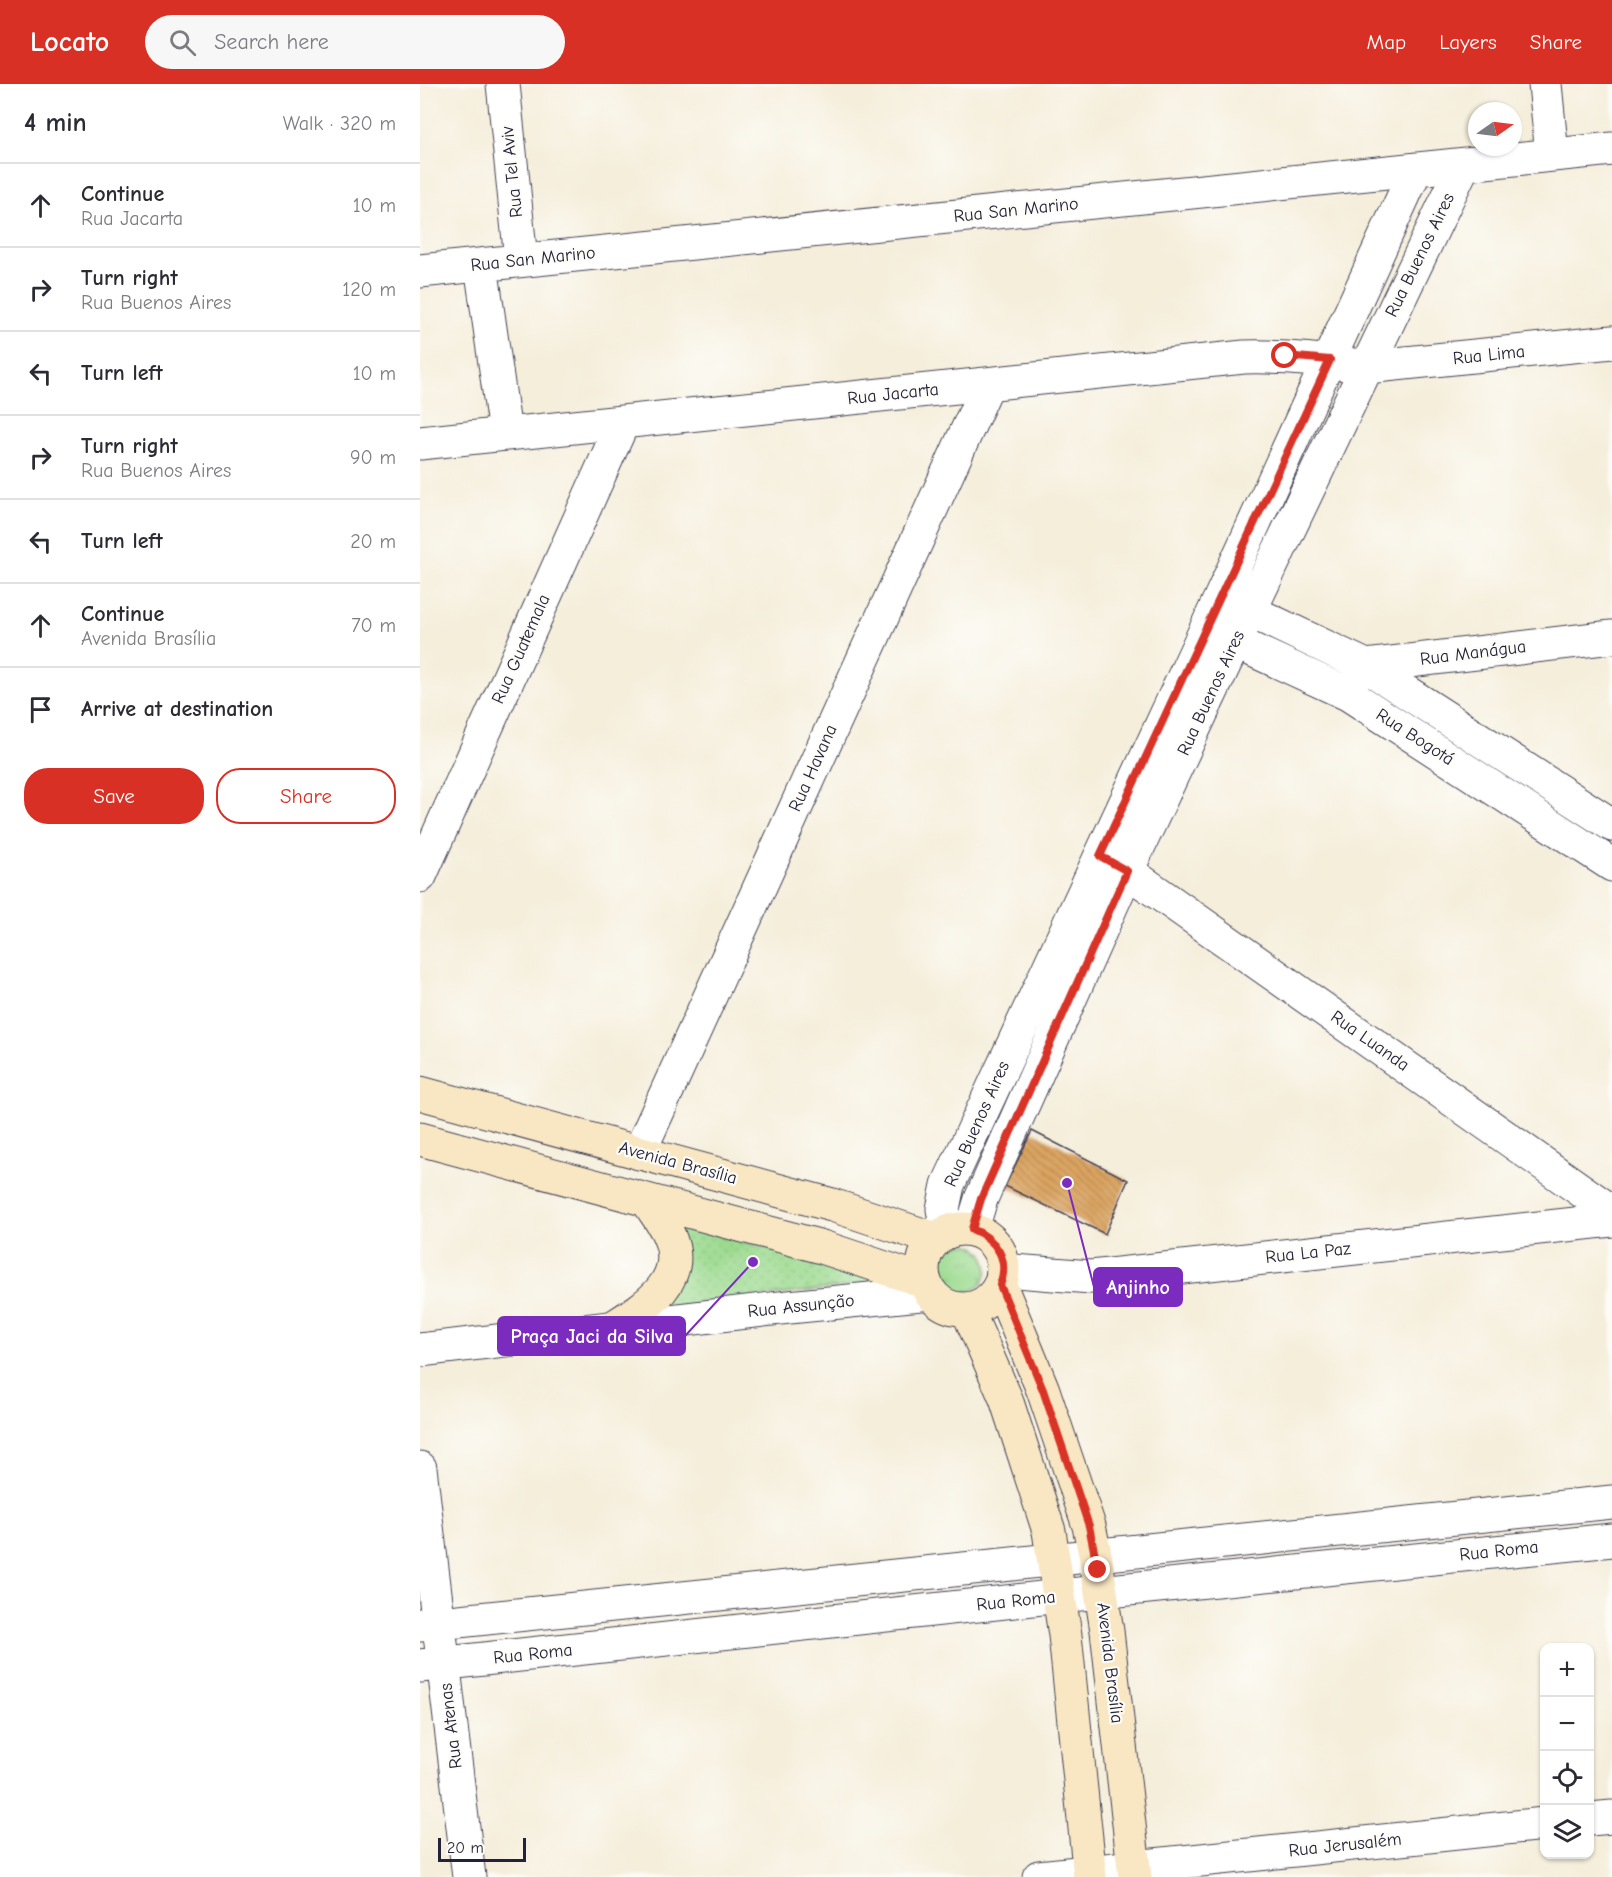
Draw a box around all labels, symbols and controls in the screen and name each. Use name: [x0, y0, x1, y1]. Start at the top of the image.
search box: [145, 15, 565, 69]
text: Locato: [30, 26, 109, 58]
icon: search: [166, 26, 199, 59]
text: Search here: [214, 29, 329, 55]
text: Map: [1367, 30, 1406, 54]
text: Layers: [1439, 30, 1497, 54]
text: Share: [1530, 30, 1582, 54]
north arrow: [1468, 102, 1522, 156]
text: 4 min: [24, 108, 87, 138]
text: Walk · 320 m: [283, 112, 396, 135]
street label: Rua Tel Aviv: [497, 125, 527, 219]
text: Continue: [81, 181, 164, 207]
icon: ahead: [24, 189, 57, 222]
street label: Rua Buenos Aires: [1381, 190, 1459, 320]
street label: Rua San Marino: [952, 193, 1080, 227]
text: 10 m: [353, 194, 396, 217]
text: Rua Jacarta: [81, 207, 183, 230]
street label: Rua San Marino: [469, 242, 597, 276]
text: Turn right: [81, 265, 178, 291]
icon: right: [24, 273, 57, 306]
text: 120 m: [342, 278, 396, 301]
text: Rua Buenos Aires: [81, 291, 231, 314]
street label: Rua Lima: [1452, 341, 1526, 369]
route start: [1271, 342, 1297, 368]
icon: left: [24, 357, 57, 390]
text: Turn left: [81, 360, 163, 386]
text: 10 m: [353, 362, 396, 385]
street label: Rua Jacarta: [846, 379, 940, 409]
text: Turn right: [81, 433, 178, 459]
icon: right: [24, 441, 57, 474]
text: 90 m: [350, 446, 396, 469]
text: Rua Buenos Aires: [81, 459, 231, 482]
icon: left: [24, 525, 57, 558]
text: Turn left: [81, 528, 163, 554]
text: 20 m: [350, 530, 396, 553]
street label: Rua Guatemala: [487, 591, 555, 707]
text: Continue: [81, 601, 164, 627]
icon: ahead: [24, 609, 57, 642]
text: 70 m: [351, 614, 396, 637]
text: Avenida Brasília: [81, 627, 216, 650]
street label: Rua Buenos Aires: [1173, 627, 1249, 759]
street label: Rua Manágua: [1419, 636, 1527, 670]
icon: arrive: [24, 693, 57, 726]
text: Arrive at destination: [81, 696, 273, 722]
street label: Rua Bogotá: [1372, 704, 1458, 770]
street label: Rua Havana: [784, 721, 842, 815]
button: Save: [24, 768, 204, 824]
button: Share: [216, 768, 396, 824]
street label: Rua Luanda: [1327, 1006, 1413, 1076]
street label: Rua Buenos Aires: [940, 1058, 1014, 1190]
street label: Avenida Brasília: [617, 1137, 739, 1189]
street label: Rua La Paz: [1264, 1238, 1352, 1268]
callout: Anjinho: [1094, 1268, 1182, 1306]
text: Anjinho: [1106, 1276, 1170, 1299]
street label: Rua Assunção: [747, 1290, 855, 1322]
callout: Praça Jaci da Silva: [498, 1317, 685, 1355]
text: Praça Jaci da Silva: [511, 1325, 673, 1348]
street label: Rua Roma: [1458, 1536, 1540, 1566]
route end: [1084, 1556, 1110, 1582]
street label: Rua Roma: [975, 1586, 1057, 1616]
street label: Avenida Brasília: [1092, 1601, 1128, 1725]
street label: Rua Roma: [492, 1639, 574, 1669]
map controls: [1540, 1643, 1594, 1859]
button: +: [1540, 1643, 1594, 1697]
street label: Rua Atenas: [435, 1682, 467, 1770]
button: −: [1540, 1697, 1594, 1751]
button: locate: [1540, 1751, 1594, 1805]
button: layers: [1540, 1805, 1594, 1859]
street label: Rua Jerusalém: [1288, 1829, 1402, 1861]
scale bar: [438, 1835, 526, 1862]
text: 20 m: [447, 1839, 484, 1857]

